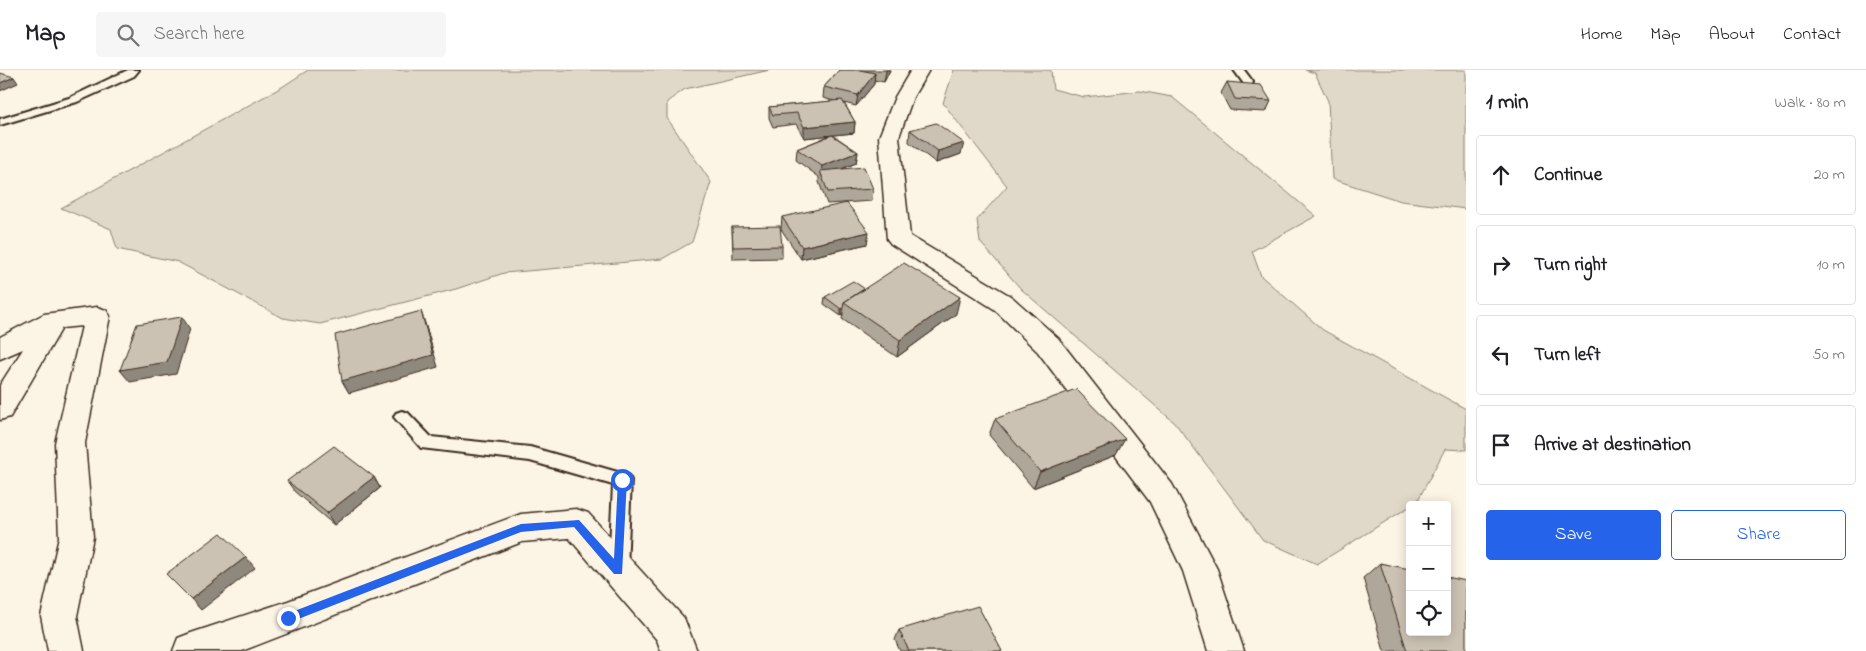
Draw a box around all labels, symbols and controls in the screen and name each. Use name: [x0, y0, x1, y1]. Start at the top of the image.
search box: [96, 12, 446, 57]
text: Map: [25, 17, 66, 52]
icon: search: [114, 21, 142, 49]
text: Search here: [154, 21, 245, 48]
text: Home: [1581, 22, 1622, 48]
text: Map: [1650, 22, 1681, 48]
text: About: [1709, 22, 1755, 48]
text: Contact: [1783, 22, 1841, 48]
text: 1 min: [1486, 88, 1528, 118]
text: Walk · 80 m: [1775, 91, 1846, 115]
icon: ahead: [1487, 161, 1515, 189]
text: Continue: [1534, 162, 1602, 189]
text: 20 m: [1814, 163, 1845, 187]
icon: right: [1487, 251, 1515, 279]
text: Turn right: [1534, 252, 1607, 279]
text: 10 m: [1817, 253, 1845, 277]
icon: left: [1487, 341, 1515, 369]
text: Turn left: [1534, 342, 1601, 369]
text: 50 m: [1813, 343, 1845, 367]
icon: arrive: [1487, 431, 1515, 459]
text: Arrive at destination: [1534, 432, 1691, 459]
route start: [611, 469, 634, 492]
map controls: [1406, 501, 1451, 636]
button: +: [1406, 501, 1451, 546]
button: Save: [1486, 510, 1661, 560]
button: Share: [1671, 510, 1846, 560]
button: −: [1406, 546, 1451, 591]
button: locate: [1406, 591, 1451, 636]
route end: [277, 607, 300, 630]

